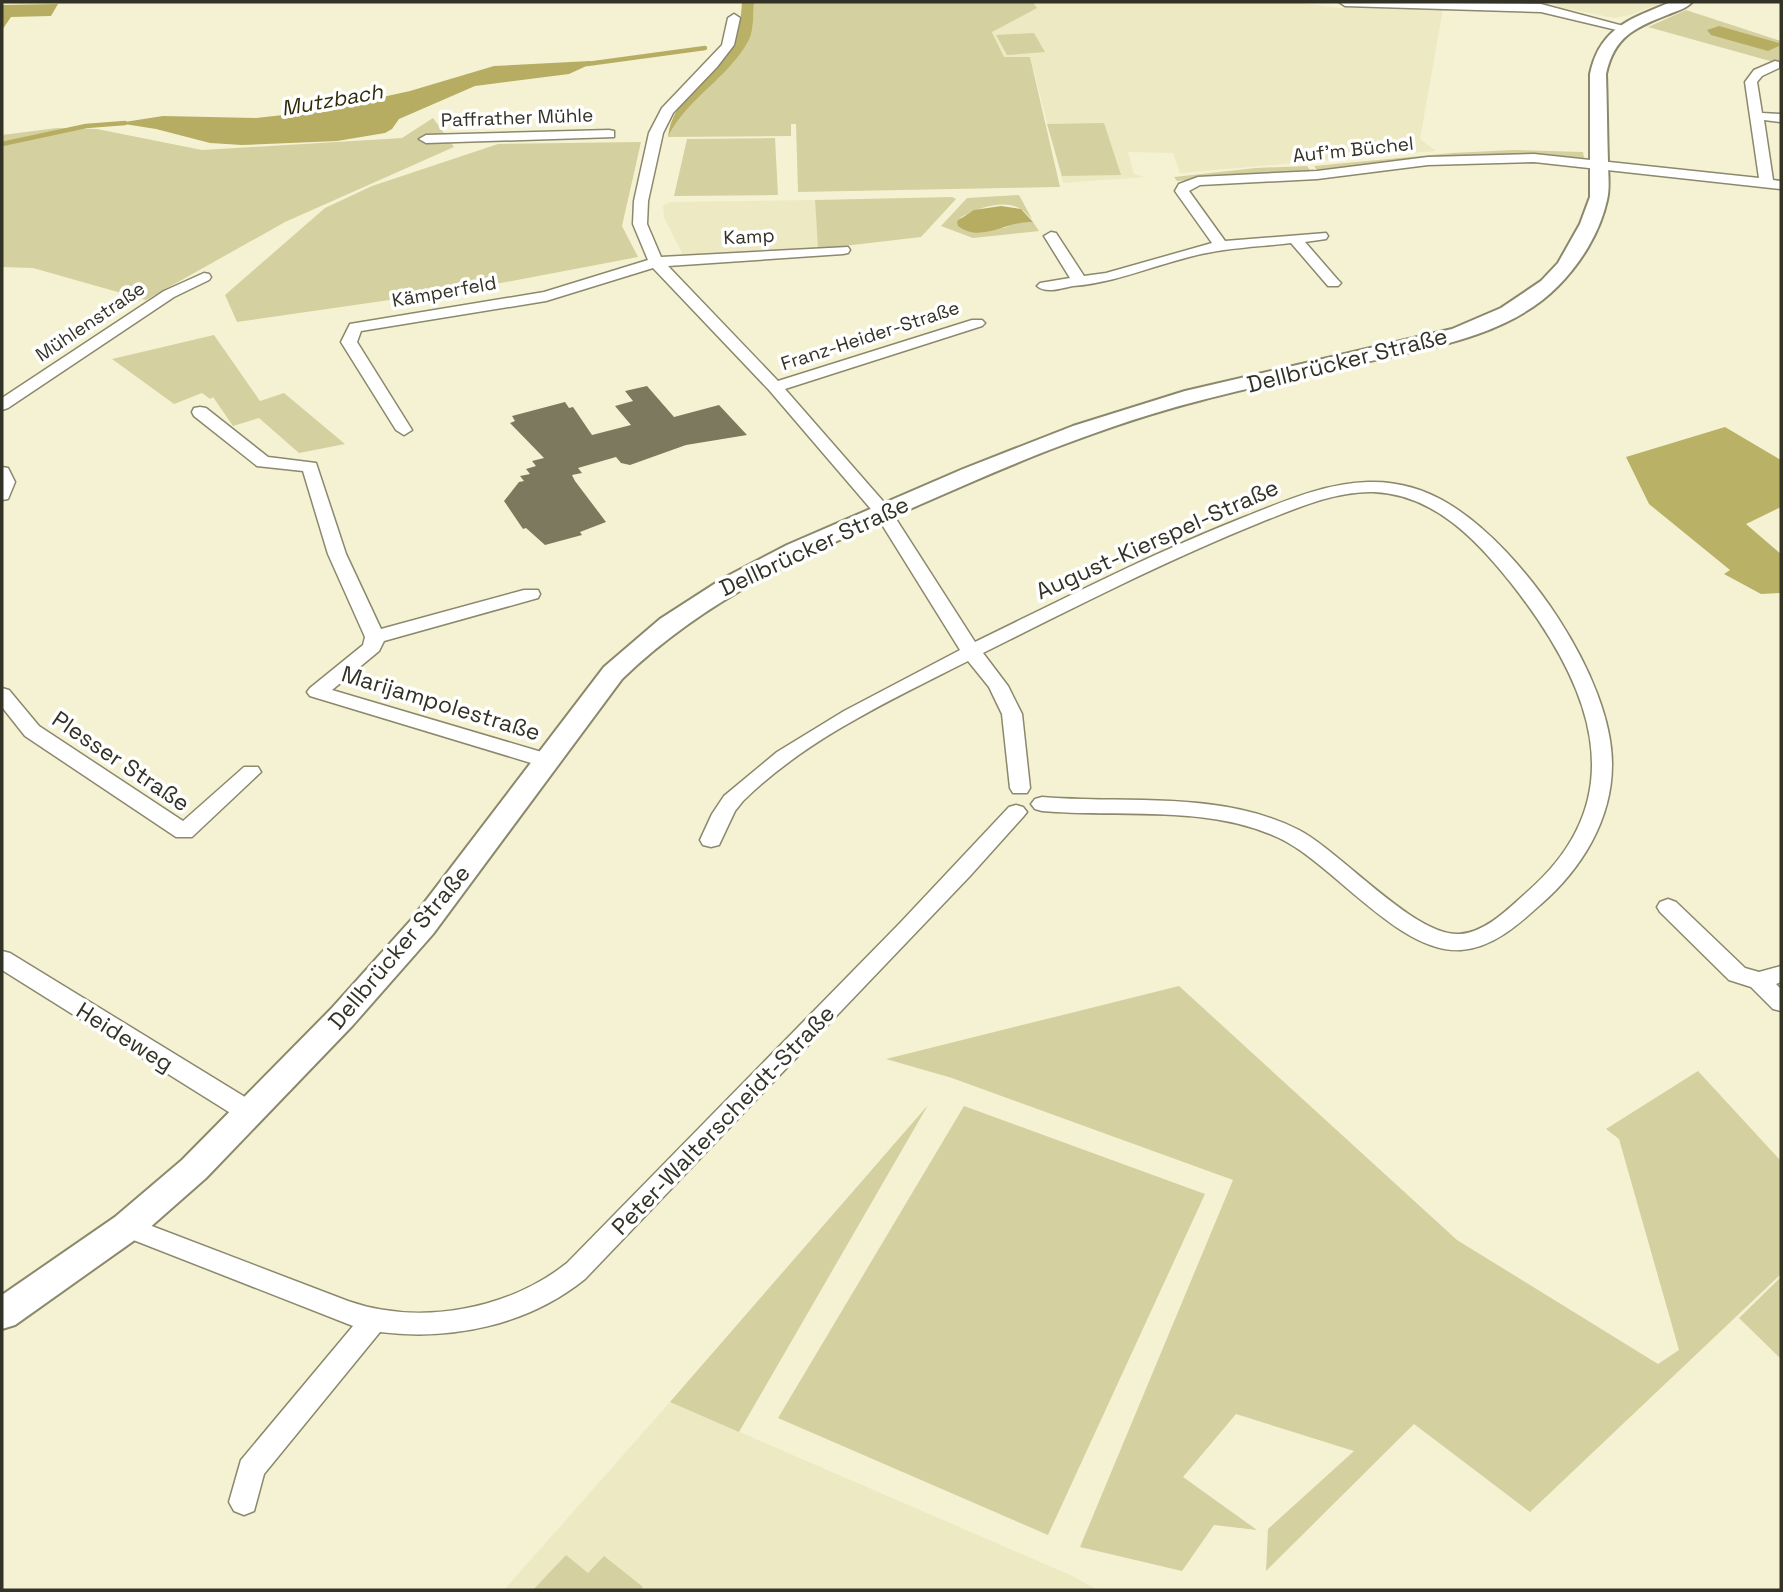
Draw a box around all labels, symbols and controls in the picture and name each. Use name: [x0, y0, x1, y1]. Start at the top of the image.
water label: Mutzbach: [279, 77, 386, 122]
street label: Paffrather Mühle: [440, 102, 594, 133]
street label: Auf'm Büchel: [1291, 131, 1415, 168]
street label: Kamp: [723, 223, 775, 250]
street label: Kämperfeld: [390, 270, 498, 313]
street label: Mühlenstraße: [31, 276, 150, 367]
street label: Franz-Heider-Straße: [778, 295, 963, 376]
street label: Dellbrücker Straße: [1244, 321, 1450, 399]
street label: August-Kierspel-Straße: [1031, 472, 1283, 606]
street label: Dellbrücker Straße: [714, 489, 914, 603]
street label: Marijampolestraße: [338, 658, 544, 748]
street label: Plesser Straße: [46, 704, 196, 818]
street label: Dellbrücker Straße: [321, 859, 477, 1035]
street label: Heideweg: [71, 995, 179, 1079]
street label: Peter-Walterscheidt-Straße: [605, 999, 841, 1241]

